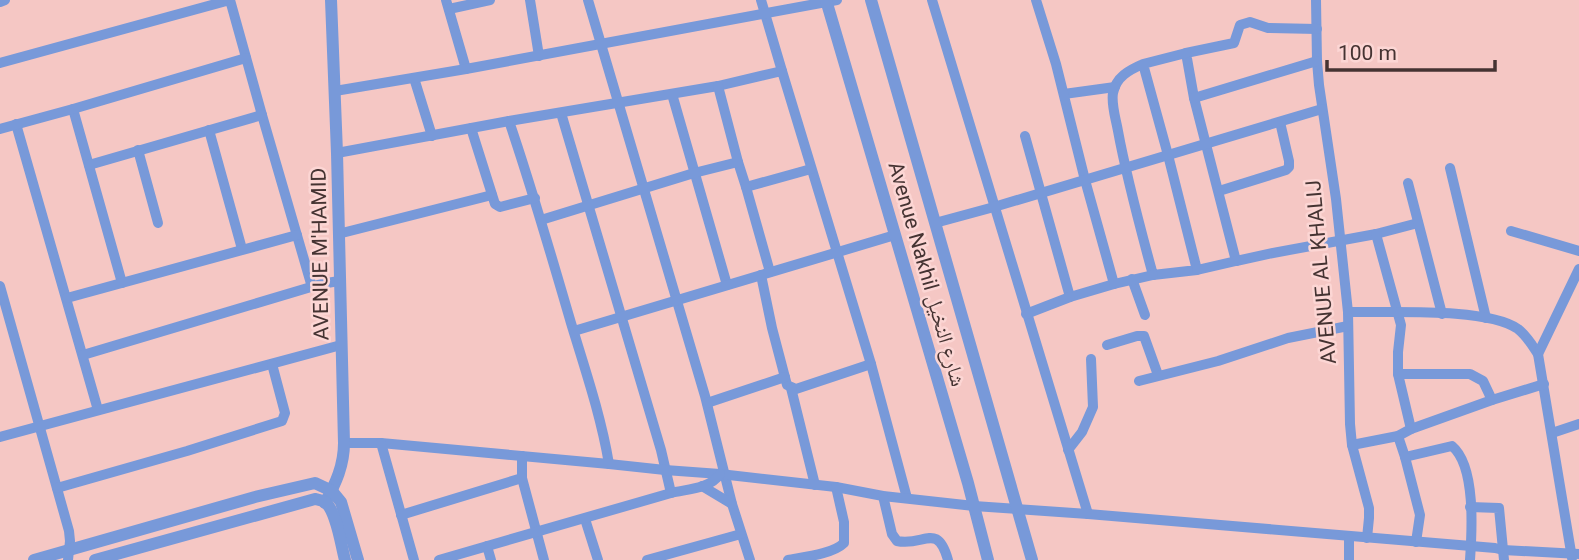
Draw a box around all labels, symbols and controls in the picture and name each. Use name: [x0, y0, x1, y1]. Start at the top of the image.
scale bar: [1327, 28, 1495, 72]
text: 100 m: [1338, 41, 1397, 65]
street label: Avenue Nakhil شارع النخيل: [882, 159, 971, 389]
street label: AVENUE M'HAMID: [306, 168, 334, 340]
street label: AVENUE AL KHALIJ: [1301, 179, 1341, 365]

